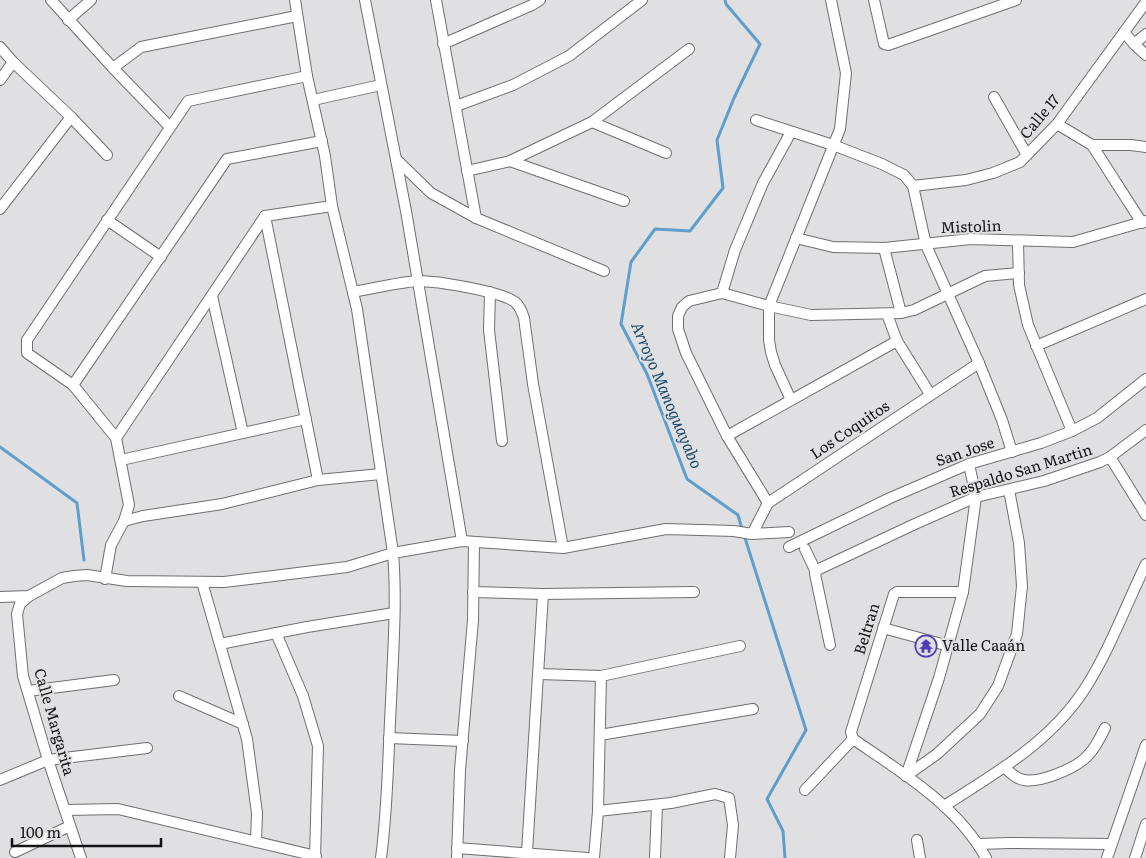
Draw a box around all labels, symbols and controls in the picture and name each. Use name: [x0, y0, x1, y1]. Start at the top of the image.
street label: Calle 17: [1013, 88, 1065, 143]
street label: Mistolin: [940, 213, 1002, 238]
water label: Arroyo Manoguayabo: [626, 317, 710, 472]
street label: Los Coquitos: [805, 394, 894, 464]
street label: San Jose: [932, 430, 997, 471]
street label: Respaldo San Martin: [946, 437, 1095, 502]
street label: Beltran: [847, 600, 884, 657]
place label: Valle Caaán: [942, 633, 1025, 656]
temple icon: Valle Caaán: [914, 634, 938, 658]
street label: Calle Margarita: [29, 665, 82, 779]
scale bar: [12, 816, 161, 848]
text: 100 m: [20, 820, 61, 843]

